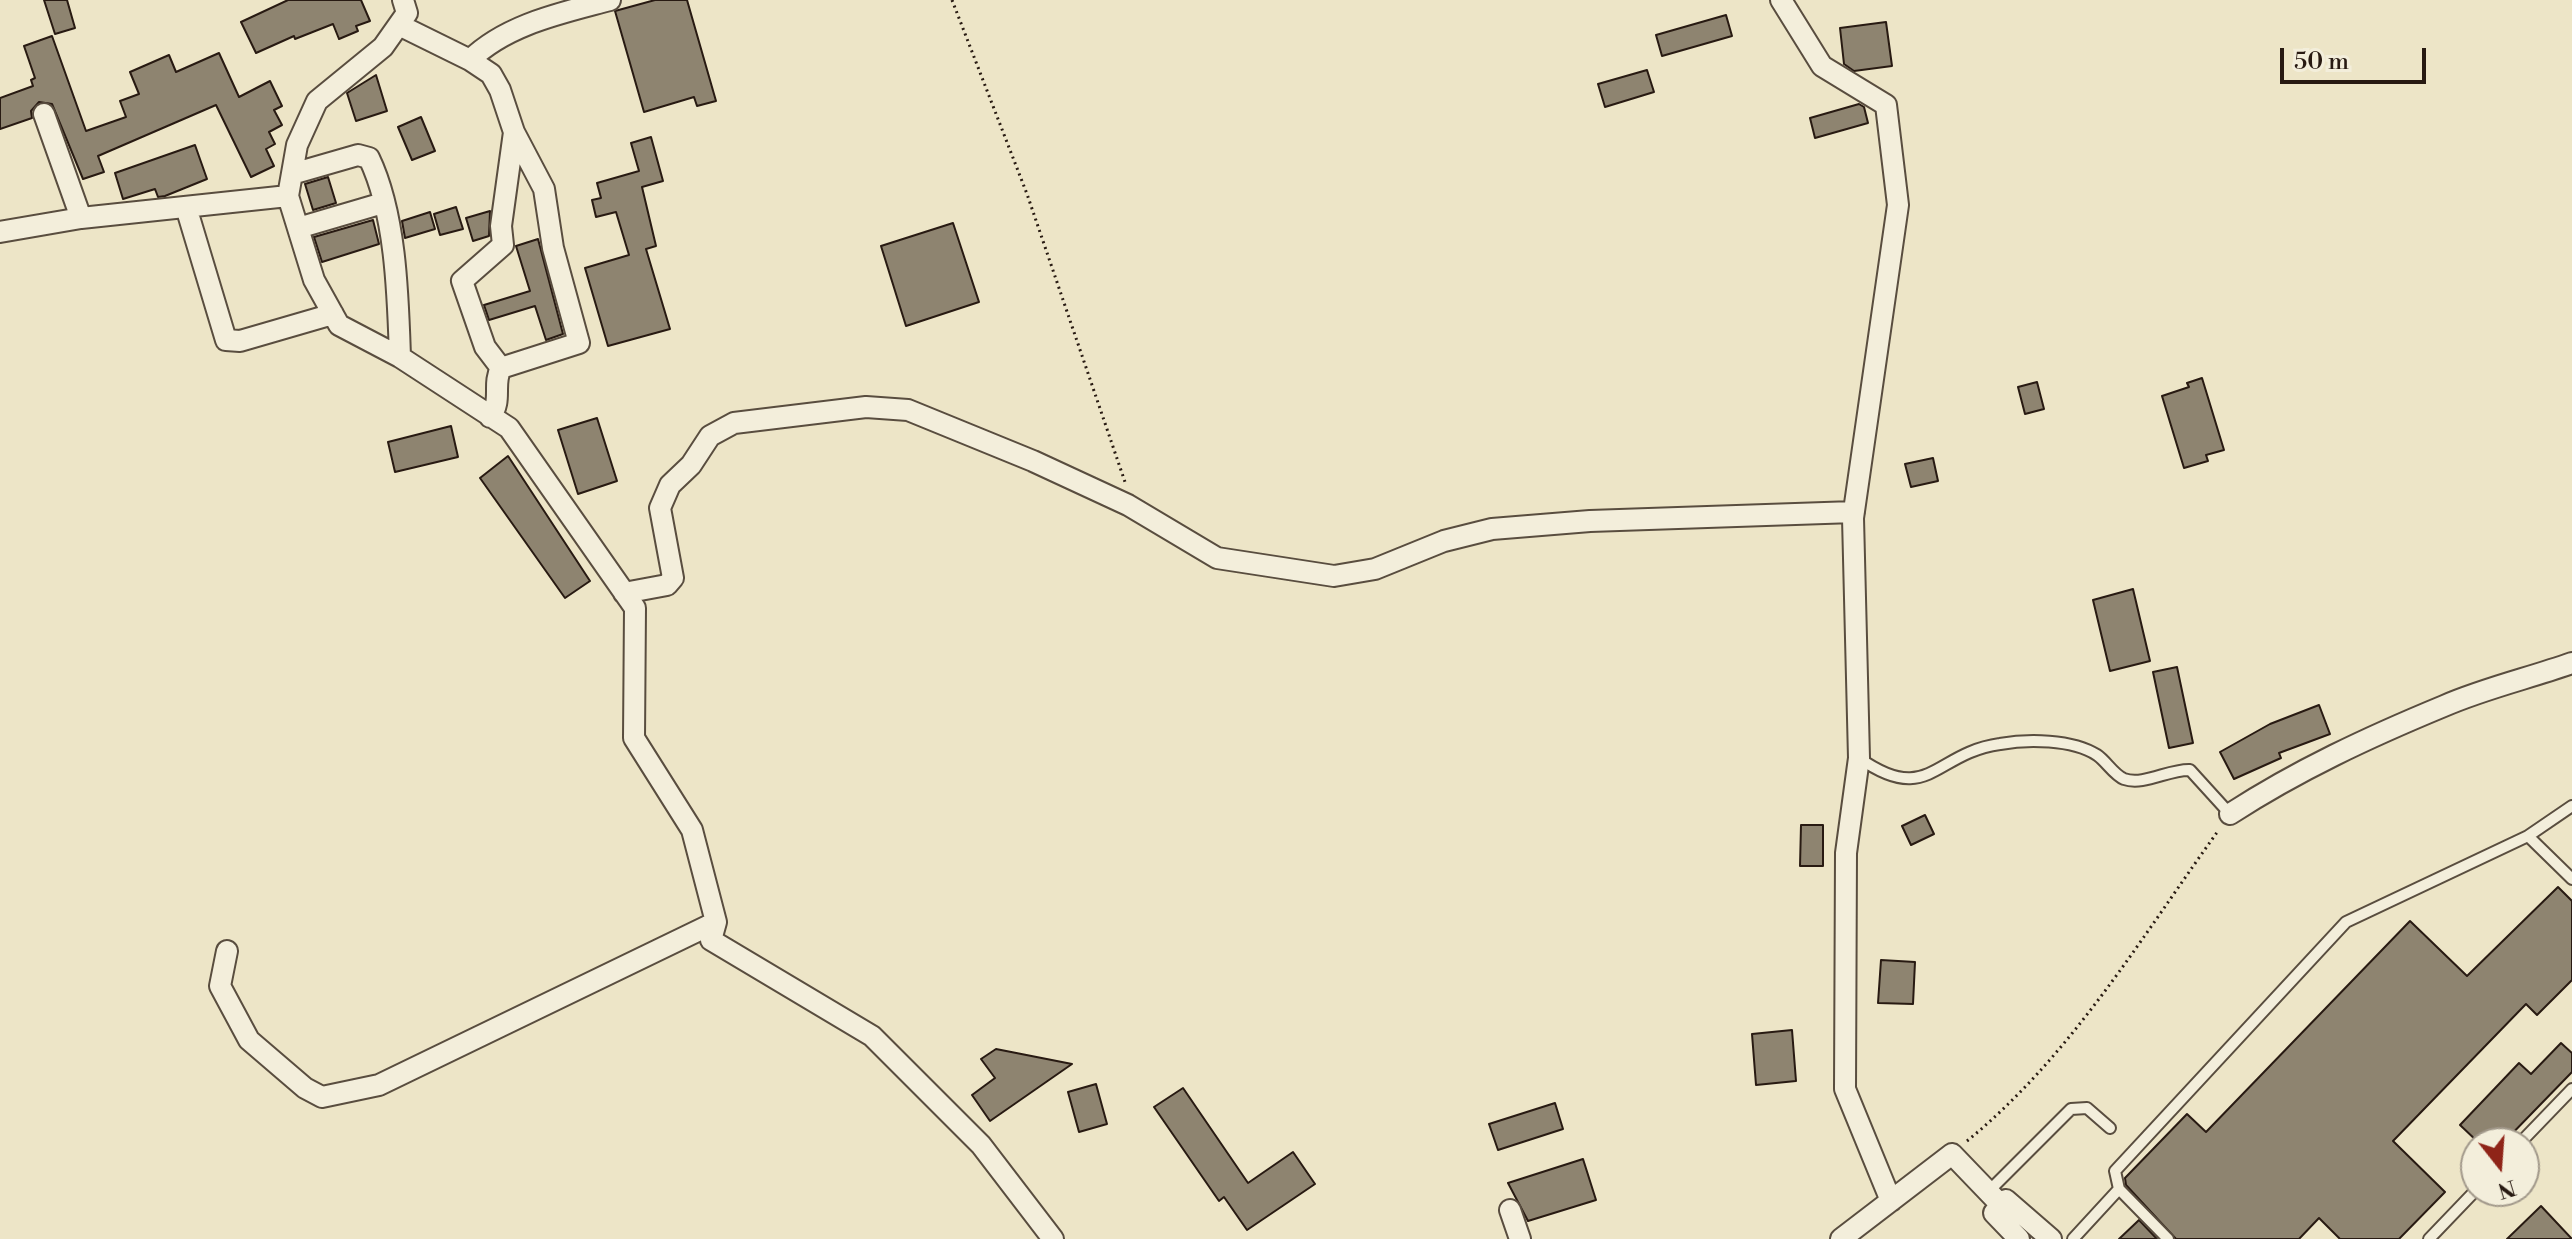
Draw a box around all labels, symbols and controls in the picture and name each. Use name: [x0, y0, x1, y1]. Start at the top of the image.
scale bar: [2284, 32, 2430, 82]
text: 50 m: [2294, 47, 2349, 77]
north arrow: [2460, 1127, 2540, 1207]
text: N: [2494, 1173, 2519, 1204]

